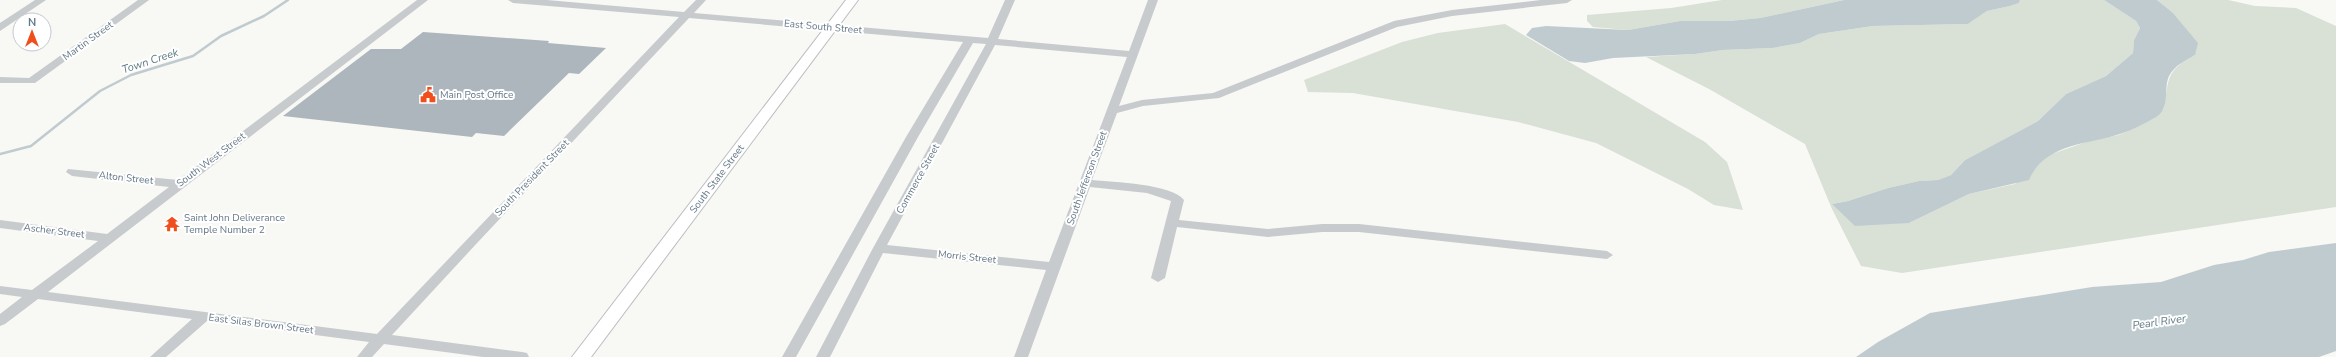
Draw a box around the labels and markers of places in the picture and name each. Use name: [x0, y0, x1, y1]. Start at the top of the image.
public building icon: Main Post Office: [419, 86, 437, 104]
place label: Main Post Office: [440, 88, 513, 102]
place label: Saint John Deliverance Temple Number 2: [184, 211, 285, 237]
temple icon: Saint John Deliverance Temple Number 2: [163, 215, 181, 233]

